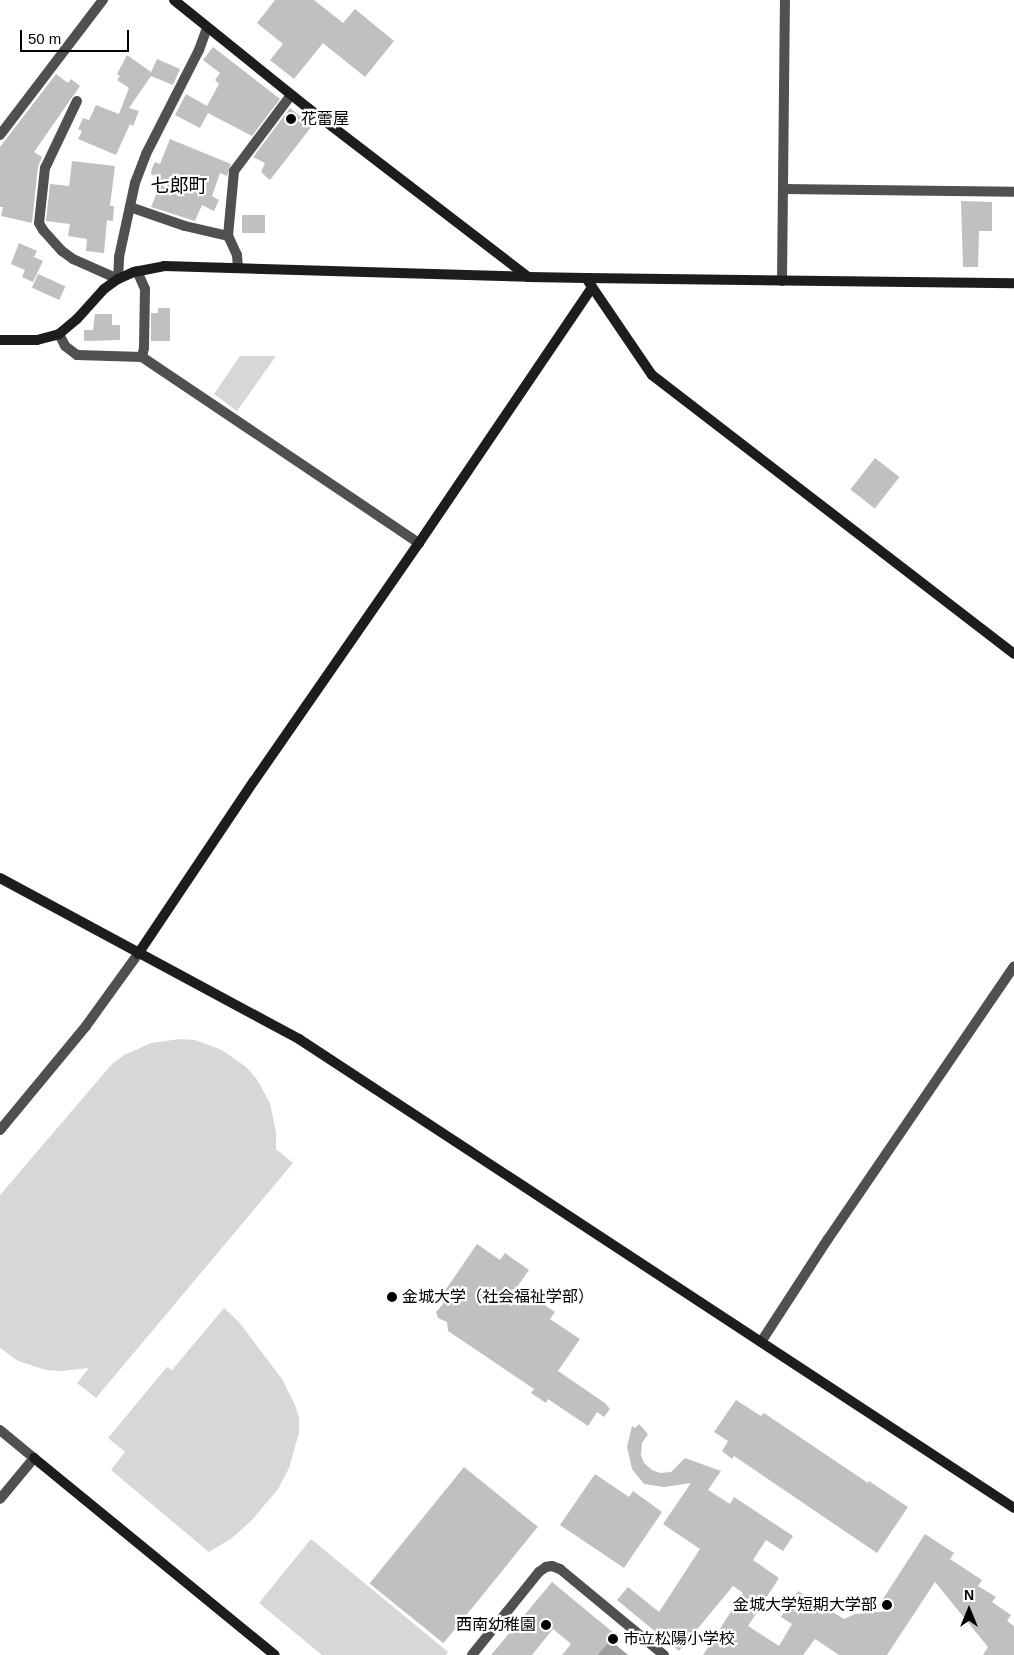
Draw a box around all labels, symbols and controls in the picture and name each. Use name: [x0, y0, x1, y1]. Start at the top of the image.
scale bar: [22, 20, 131, 52]
text: 50 m: [28, 30, 61, 47]
place label: 花蕾屋: [301, 109, 349, 129]
marker: 花蕾屋: [285, 113, 297, 125]
district label: 七郎町: [151, 175, 207, 197]
place label: 金城大学（社会福祉学部）: [402, 1287, 594, 1307]
marker: 金城大学（社会福祉学部）: [386, 1291, 398, 1303]
north arrow: [944, 1585, 994, 1635]
text: N: [964, 1587, 974, 1603]
place label: 金城大学短期大学部: [733, 1595, 877, 1615]
marker: 金城大学短期大学部: [881, 1599, 893, 1611]
place label: 西南幼稚園: [456, 1615, 536, 1635]
marker: 西南幼稚園: [540, 1619, 552, 1631]
place label: 市立松陽小学校: [623, 1629, 735, 1649]
marker: 市立松陽小学校: [607, 1633, 619, 1645]

